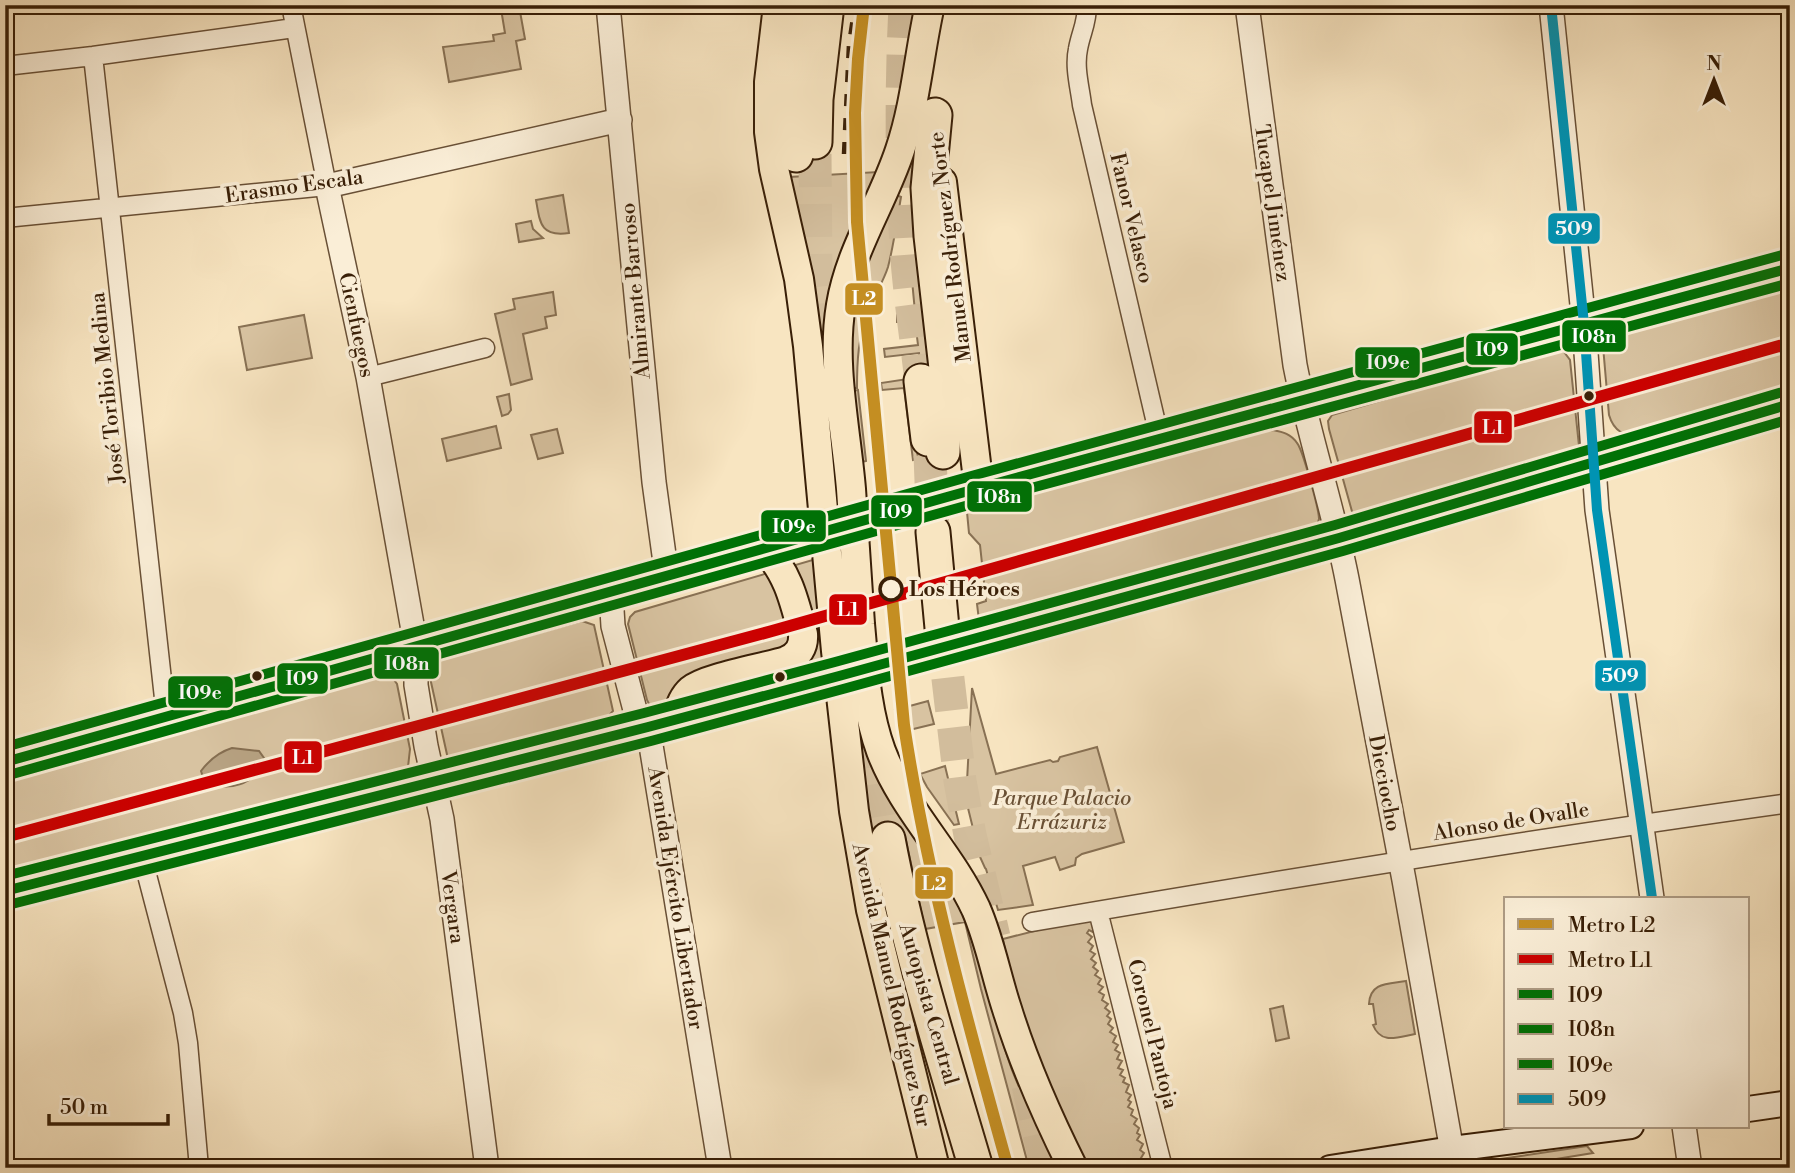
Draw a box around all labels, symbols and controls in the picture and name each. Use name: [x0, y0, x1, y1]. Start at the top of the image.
north arrow: [1680, 46, 1750, 116]
text: N: [1706, 52, 1722, 76]
street label: Tucapel Jiménez: [1248, 123, 1296, 283]
street label: Manuel Rodríguez Norte: [924, 130, 978, 364]
street label: Fanor Velasco: [1103, 150, 1159, 286]
street label: Erasmo Escala: [223, 164, 365, 210]
street label: Almirante Barroso: [615, 202, 657, 381]
line badge: 509: [1547, 212, 1601, 245]
text: 509: [1555, 217, 1593, 241]
street label: Cienfuegos: [332, 270, 380, 380]
line badge: L2: [844, 282, 884, 316]
text: L2: [852, 287, 876, 311]
street label: José Toribio Medina: [85, 291, 131, 486]
line badge: I08n: [1561, 319, 1627, 353]
text: I08n: [1572, 325, 1617, 349]
line badge: I09: [1465, 332, 1519, 366]
text: I09: [1475, 338, 1509, 362]
line badge: I09e: [1354, 346, 1421, 379]
text: I09e: [1366, 351, 1410, 375]
unlabelled marker: [1582, 389, 1596, 403]
line badge: L1: [1473, 410, 1513, 444]
text: L1: [1482, 416, 1504, 440]
line badge: I08n: [966, 480, 1033, 513]
text: I08n: [977, 485, 1022, 509]
line badge: I09: [870, 494, 923, 528]
text: I09: [879, 500, 913, 524]
line badge: I09e: [760, 509, 827, 543]
text: I09e: [772, 515, 816, 539]
marker: Los Héroes: [879, 577, 903, 601]
place label: Los Héroes: [909, 577, 1020, 603]
line badge: L1: [828, 593, 868, 626]
text: L1: [837, 598, 859, 622]
line badge: I08n: [373, 646, 440, 680]
text: I08n: [385, 652, 430, 676]
line badge: 509: [1594, 659, 1647, 692]
line badge: I09: [276, 662, 329, 695]
text: 509: [1601, 664, 1639, 688]
text: I09: [285, 667, 319, 691]
unlabelled marker: [250, 669, 264, 683]
unlabelled marker: [773, 670, 787, 684]
line badge: I09e: [167, 675, 234, 709]
text: I09e: [178, 681, 222, 705]
street label: Dieciocho: [1362, 733, 1406, 834]
line badge: L1: [283, 740, 323, 774]
text: L1: [292, 746, 314, 770]
street label: Avenida Ejército Libertador: [641, 764, 709, 1032]
park label: Parque Palacio Errázuriz: [992, 786, 1131, 836]
street label: Alonso de Ovalle: [1430, 797, 1591, 847]
street label: Avenida Manuel Rodríguez Sur: [845, 840, 936, 1130]
line badge: L2: [914, 866, 954, 900]
street label: Vergara: [434, 868, 470, 946]
text: L2: [922, 872, 946, 896]
legend: [1504, 897, 1750, 1128]
text: Metro L2: [1568, 913, 1655, 939]
street label: Autopista Central: [892, 919, 964, 1088]
text: Metro L1: [1568, 948, 1653, 974]
street label: Coronel Pantoja: [1121, 957, 1183, 1112]
text: I09: [1568, 983, 1603, 1009]
text: I08n: [1568, 1017, 1616, 1043]
text: I09e: [1568, 1053, 1613, 1079]
scale bar: [49, 1082, 168, 1126]
text: 509: [1568, 1087, 1606, 1113]
text: 50 m: [60, 1095, 108, 1121]

